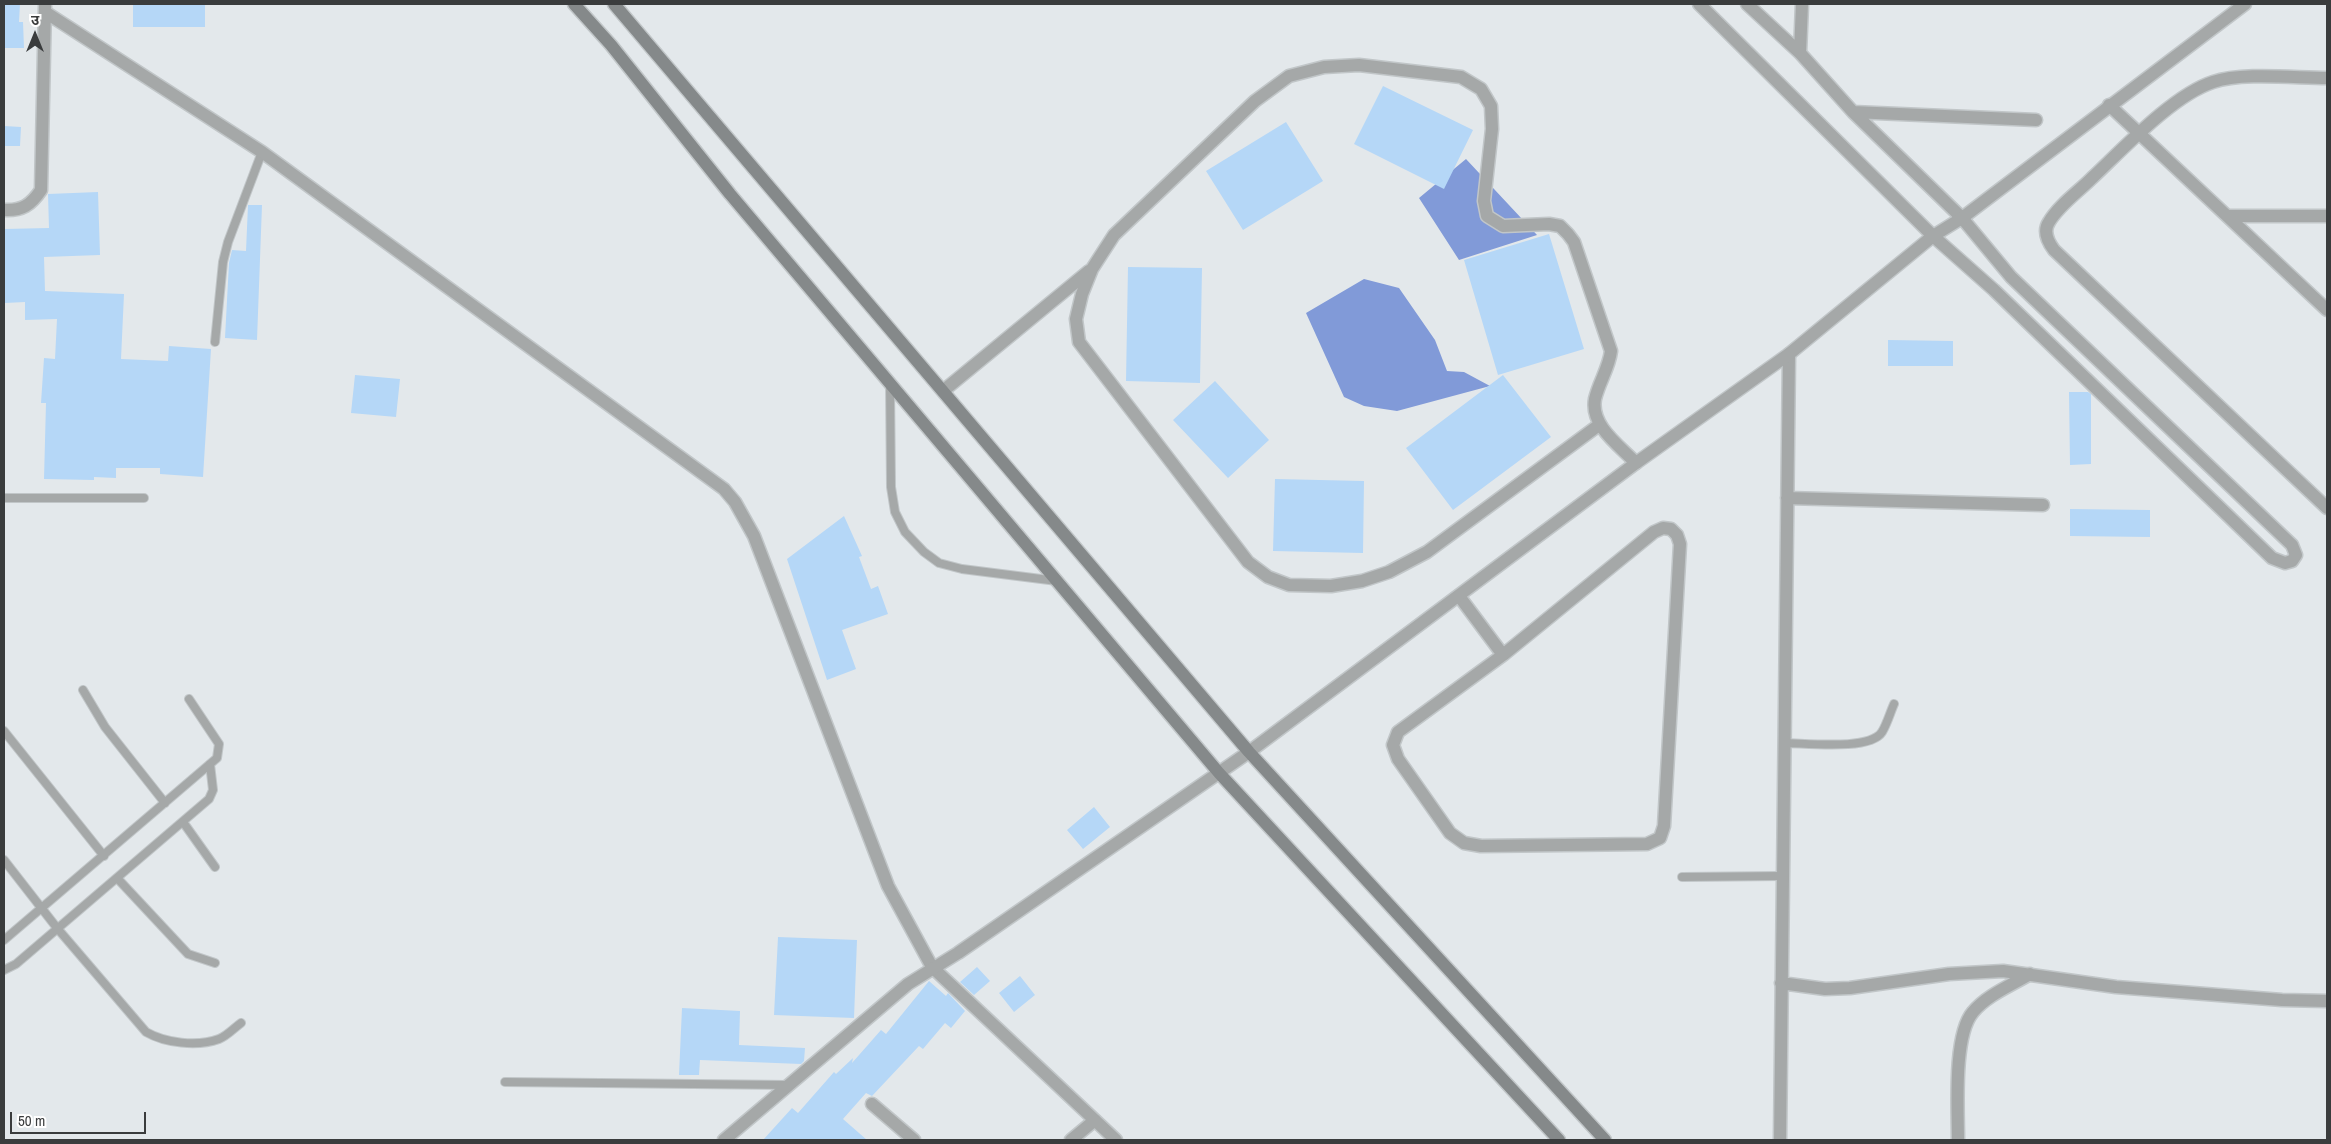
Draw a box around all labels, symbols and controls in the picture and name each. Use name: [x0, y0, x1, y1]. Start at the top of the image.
north arrow: [10, 10, 60, 60]
text: उ: [31, 11, 39, 29]
scale bar: [12, 1102, 149, 1134]
text: 50 m: [18, 1110, 45, 1131]

